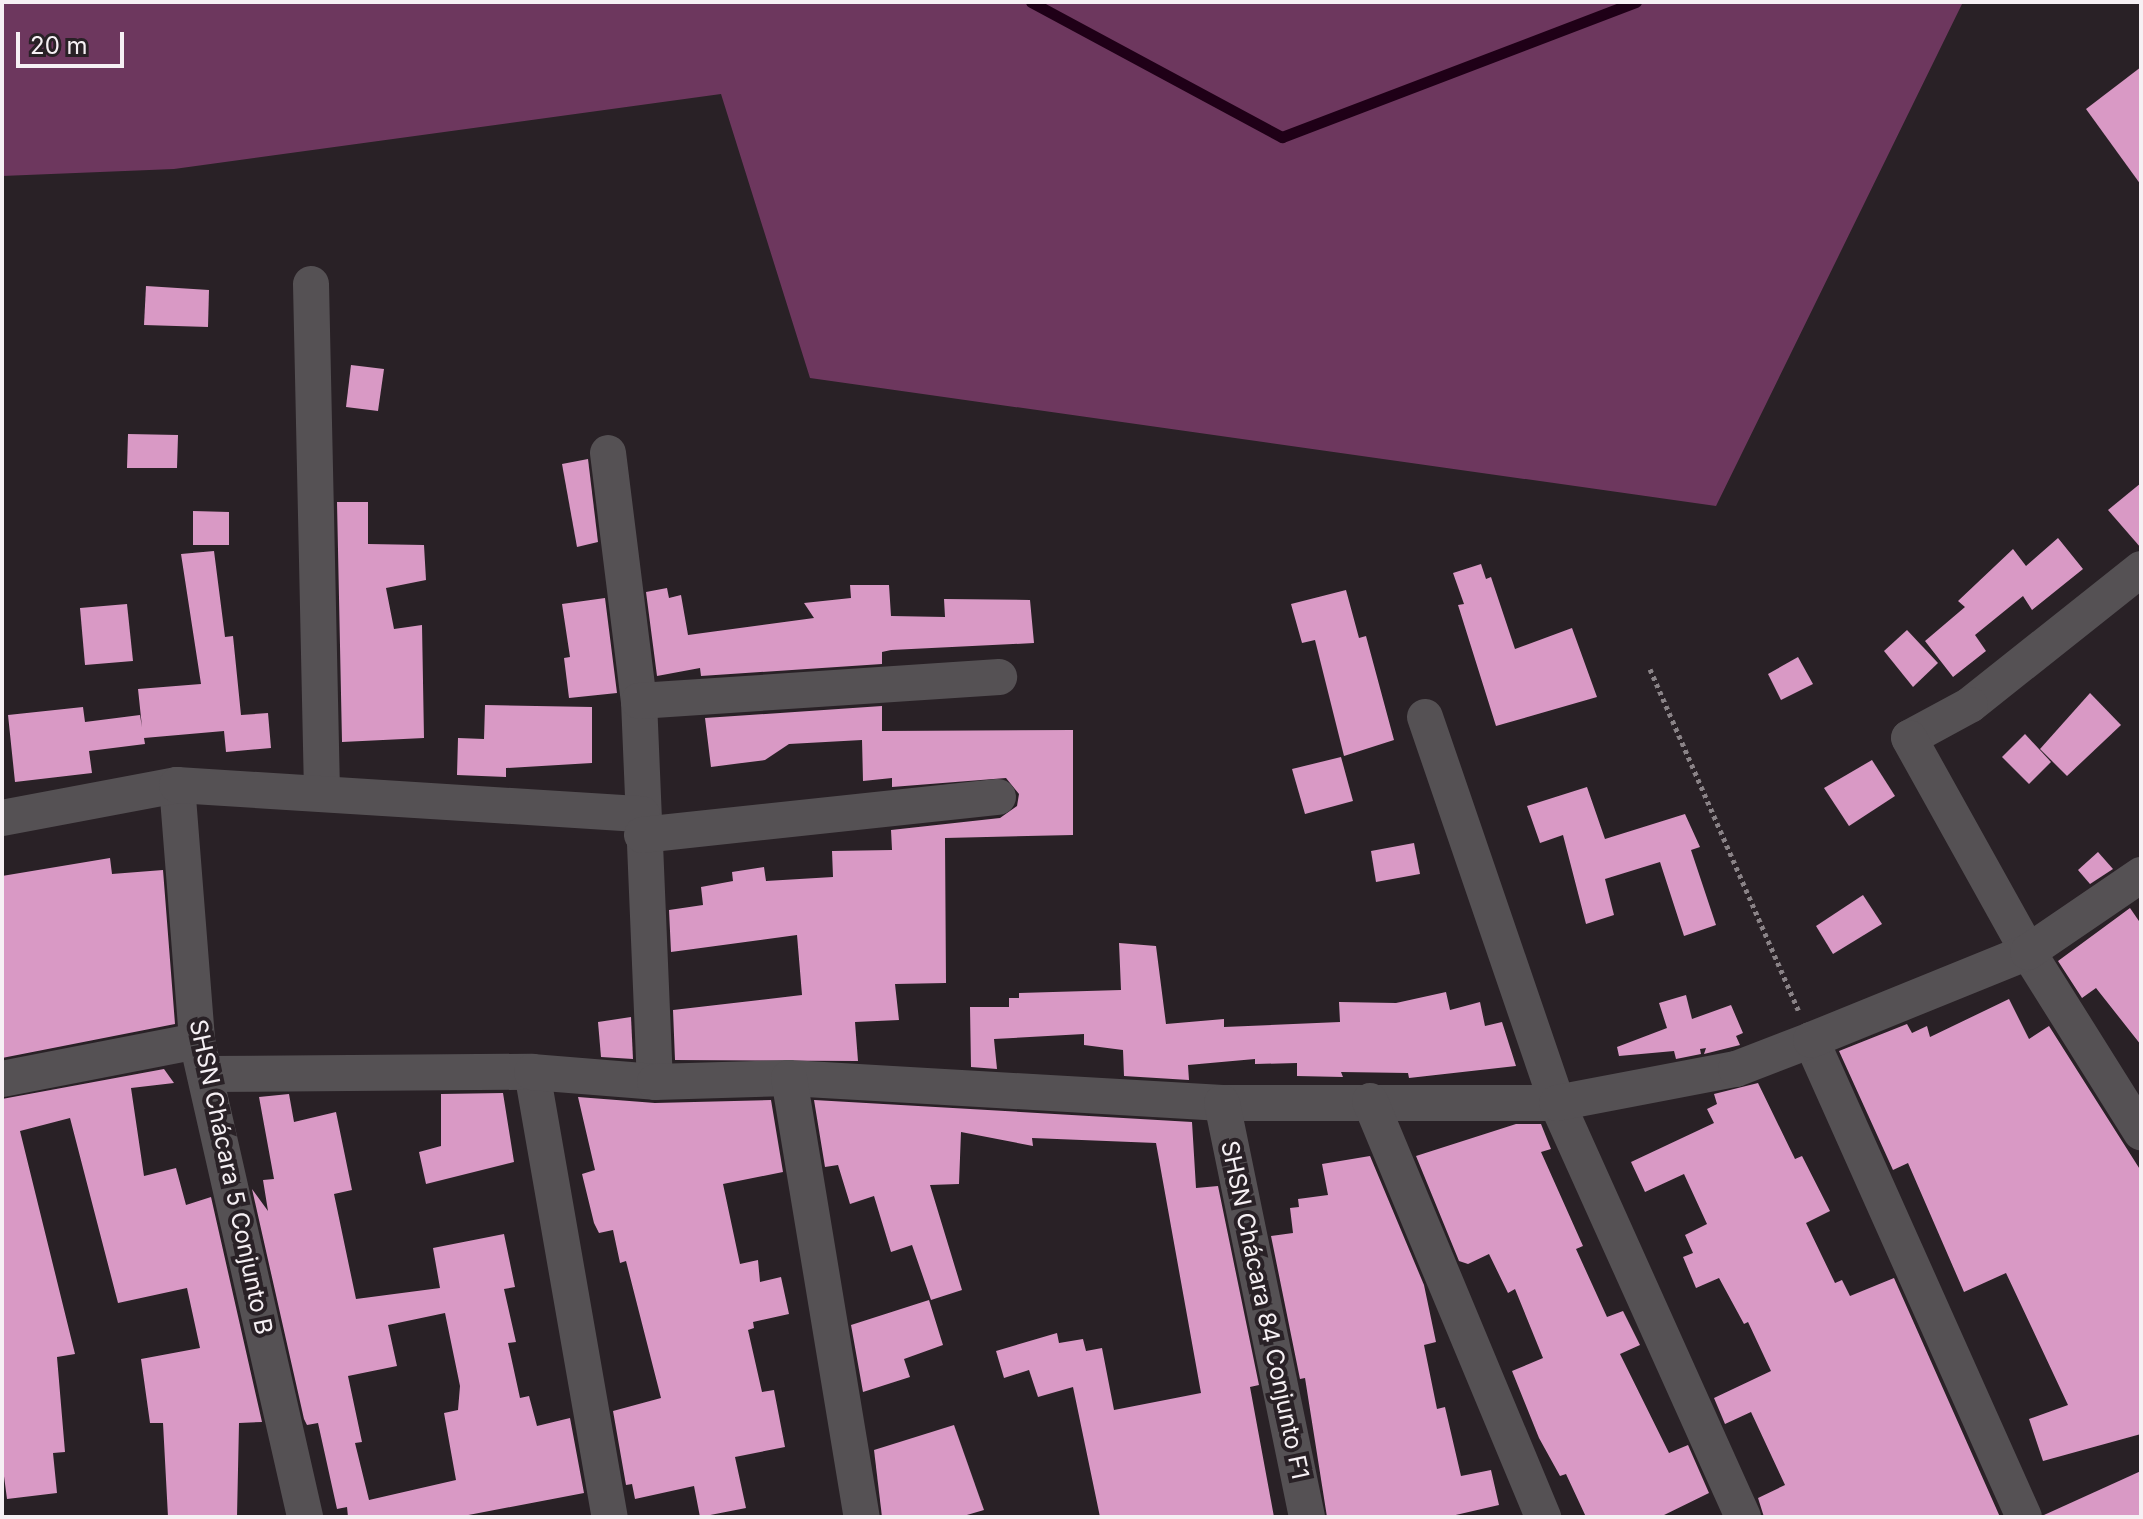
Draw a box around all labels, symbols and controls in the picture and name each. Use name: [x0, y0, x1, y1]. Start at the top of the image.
scale bar: [20, 16, 128, 66]
text: 20 m: [30, 31, 88, 60]
street label: SHSN Chácara 5 Conjunto B: [183, 1017, 279, 1337]
street label: SHSN Chácara 84 Conjunto F1: [1215, 1138, 1315, 1482]

